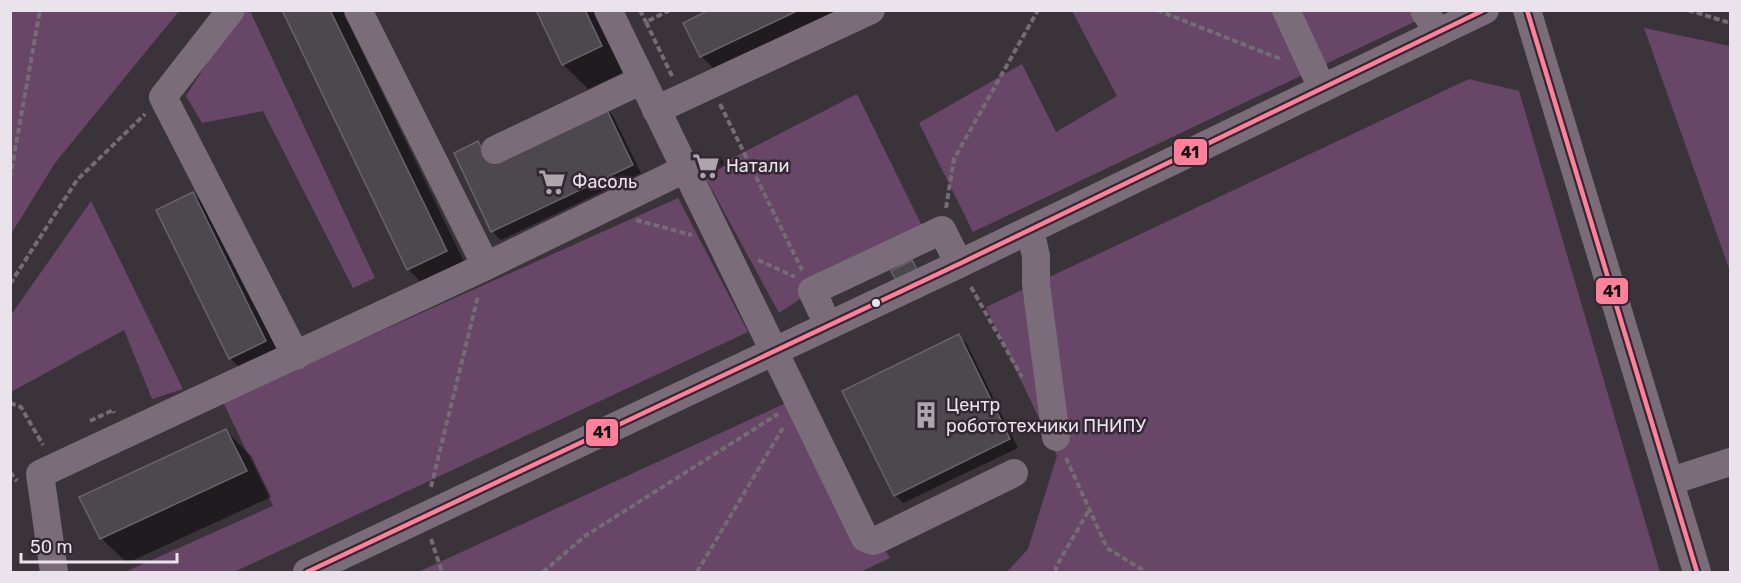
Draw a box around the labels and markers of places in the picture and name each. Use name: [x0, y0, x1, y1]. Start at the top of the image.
supermarket icon: Натали: [691, 151, 721, 181]
place label: Натали: [726, 155, 789, 177]
supermarket icon: Фасоль: [537, 167, 567, 197]
place label: Фасоль: [572, 171, 637, 193]
unlabelled marker: [870, 297, 882, 309]
place label: Центр робототехники ПНИПУ: [946, 394, 1146, 437]
building icon: Центр робототехники ПНИПУ: [911, 400, 941, 430]

